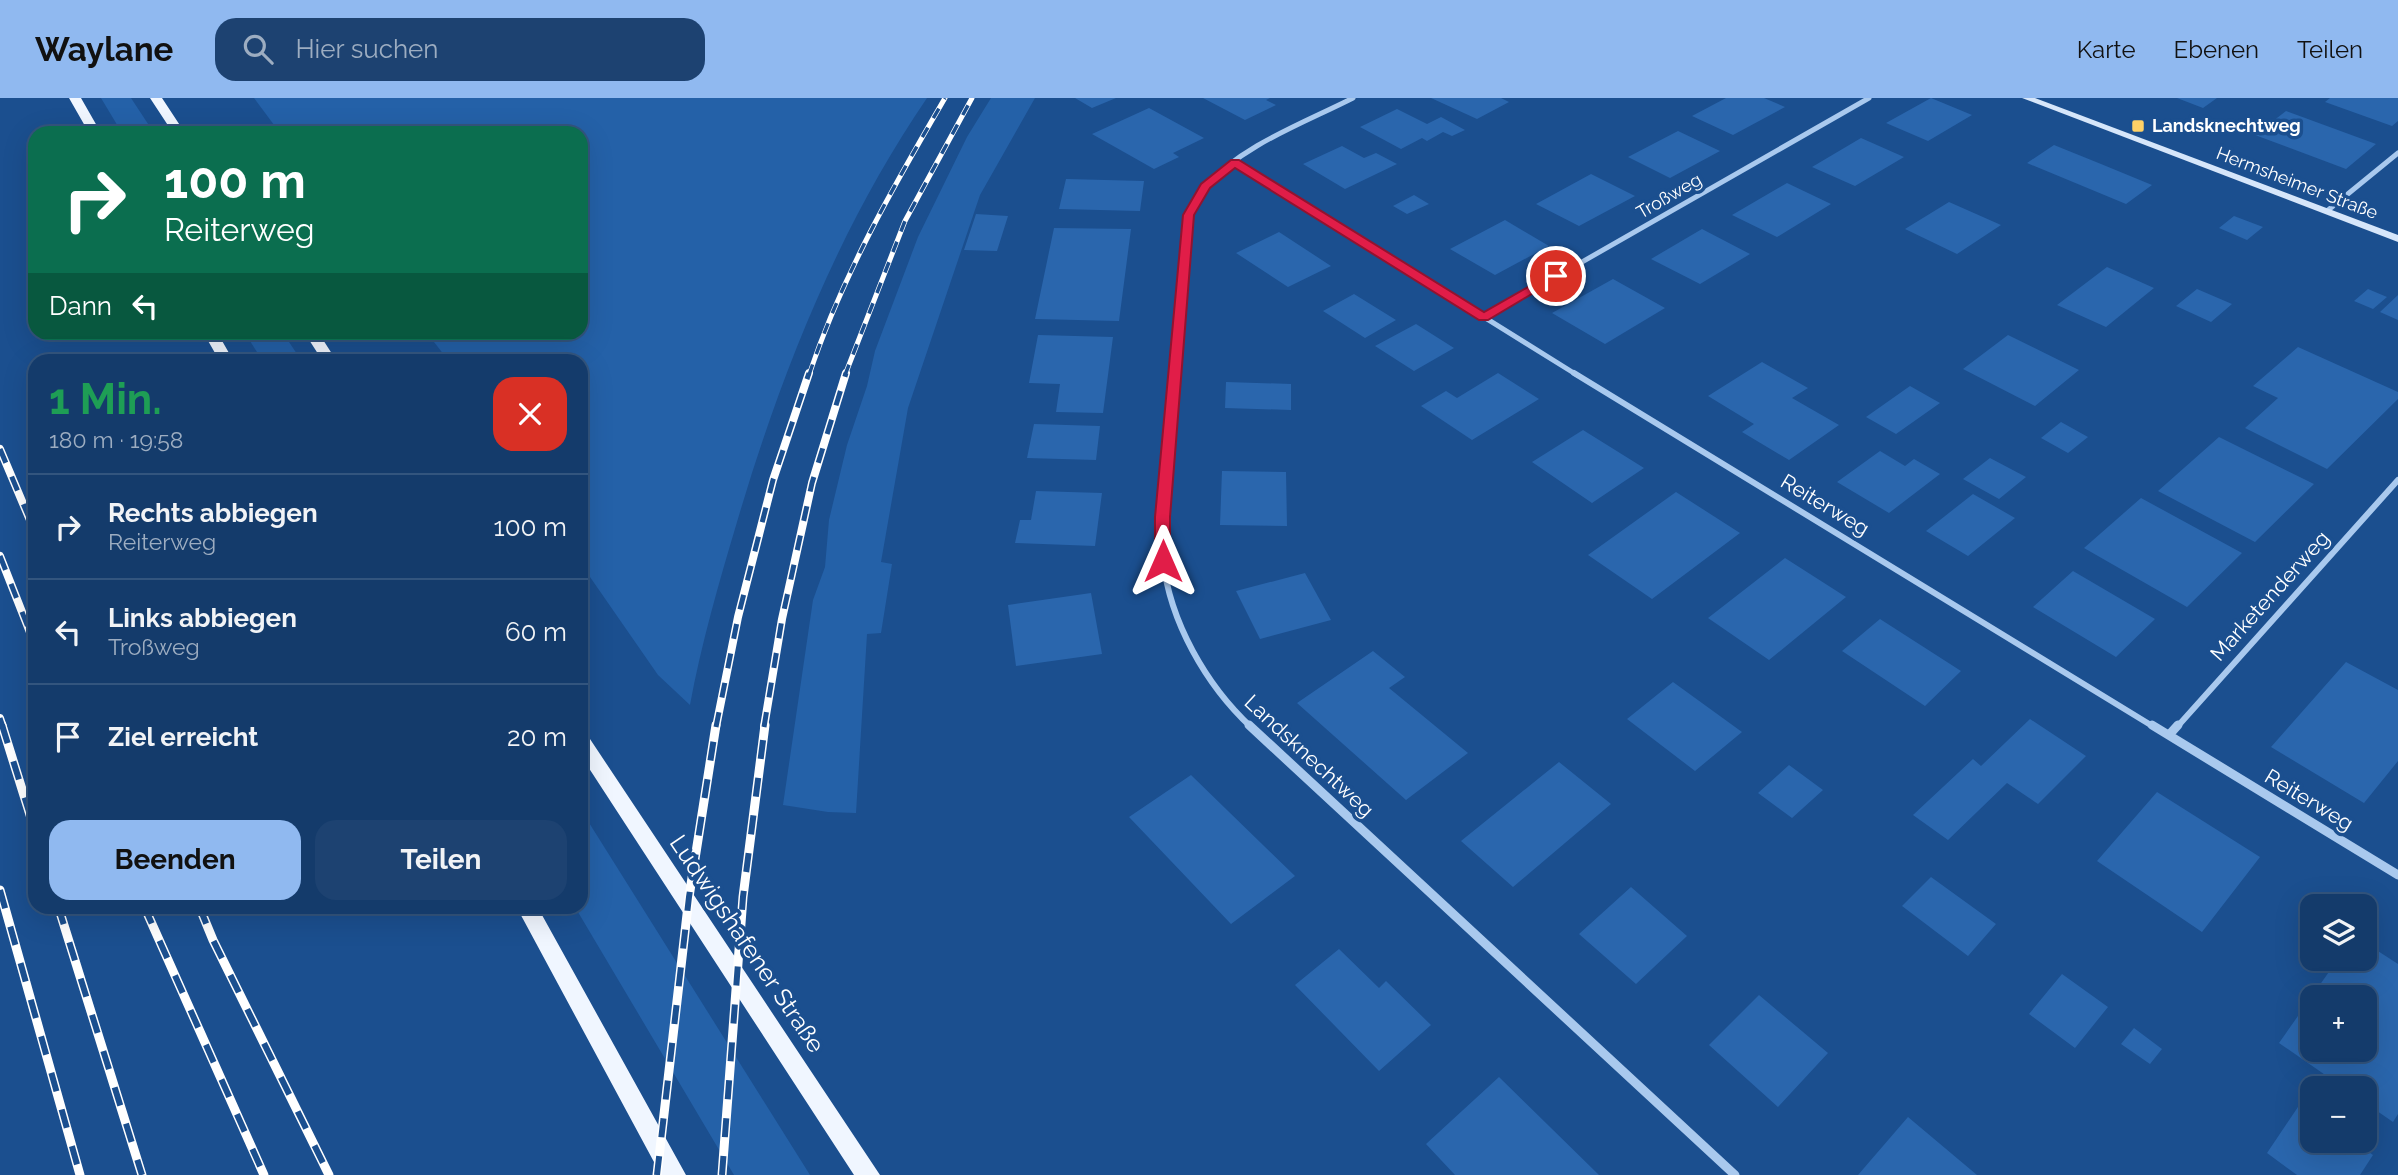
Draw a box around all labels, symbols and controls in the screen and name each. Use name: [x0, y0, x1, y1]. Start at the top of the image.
search box: [215, 18, 705, 81]
text: Waylane: [35, 30, 173, 69]
icon: search: [239, 30, 277, 68]
text: Hier suchen: [295, 34, 439, 64]
text: Karte: [2077, 35, 2136, 64]
text: Ebenen: [2174, 35, 2259, 64]
text: Teilen: [2297, 35, 2363, 64]
place label: Landsknechtweg: [2152, 115, 2301, 136]
marker: Landsknechtweg: [2130, 118, 2146, 134]
street label: Hermsheimer Straße: [2213, 142, 2381, 223]
text: 100 m: [164, 152, 306, 209]
icon: right: [49, 154, 140, 245]
street label: Troßweg: [1632, 169, 1705, 223]
text: Reiterweg: [164, 211, 315, 248]
pin: [1526, 246, 1586, 306]
icon: arrive: [1537, 257, 1575, 295]
icon: left: [126, 287, 164, 325]
text: Dann: [49, 291, 112, 321]
text: 1 Min.: [49, 375, 162, 424]
button: close: [493, 377, 567, 451]
text: 180 m · 19:58: [49, 426, 183, 453]
street label: Reiterweg: [1776, 468, 1874, 541]
text: Rechts abbiegen: [108, 498, 318, 528]
icon: right: [49, 508, 87, 546]
text: 100 m: [494, 512, 567, 542]
position arrow: [1126, 524, 1200, 598]
street label: Marketenderweg: [2205, 526, 2334, 666]
text: Reiterweg: [108, 528, 216, 555]
text: Links abbiegen: [108, 603, 297, 633]
icon: left: [49, 613, 87, 651]
text: 60 m: [505, 617, 567, 647]
text: Troßweg: [108, 633, 200, 660]
street label: Landsknechtweg: [1240, 689, 1379, 822]
icon: arrive: [49, 718, 87, 756]
text: Ziel erreicht: [108, 722, 258, 752]
text: 20 m: [507, 722, 567, 752]
street label: Reiterweg: [2260, 763, 2358, 836]
button: Beenden: [49, 820, 301, 900]
button: Teilen: [315, 820, 567, 900]
street label: Ludwigshafener Straße: [664, 829, 831, 1058]
map controls: [2300, 894, 2377, 1153]
button: layers: [2300, 894, 2377, 971]
button: +: [2300, 985, 2377, 1062]
button: −: [2300, 1076, 2377, 1153]

